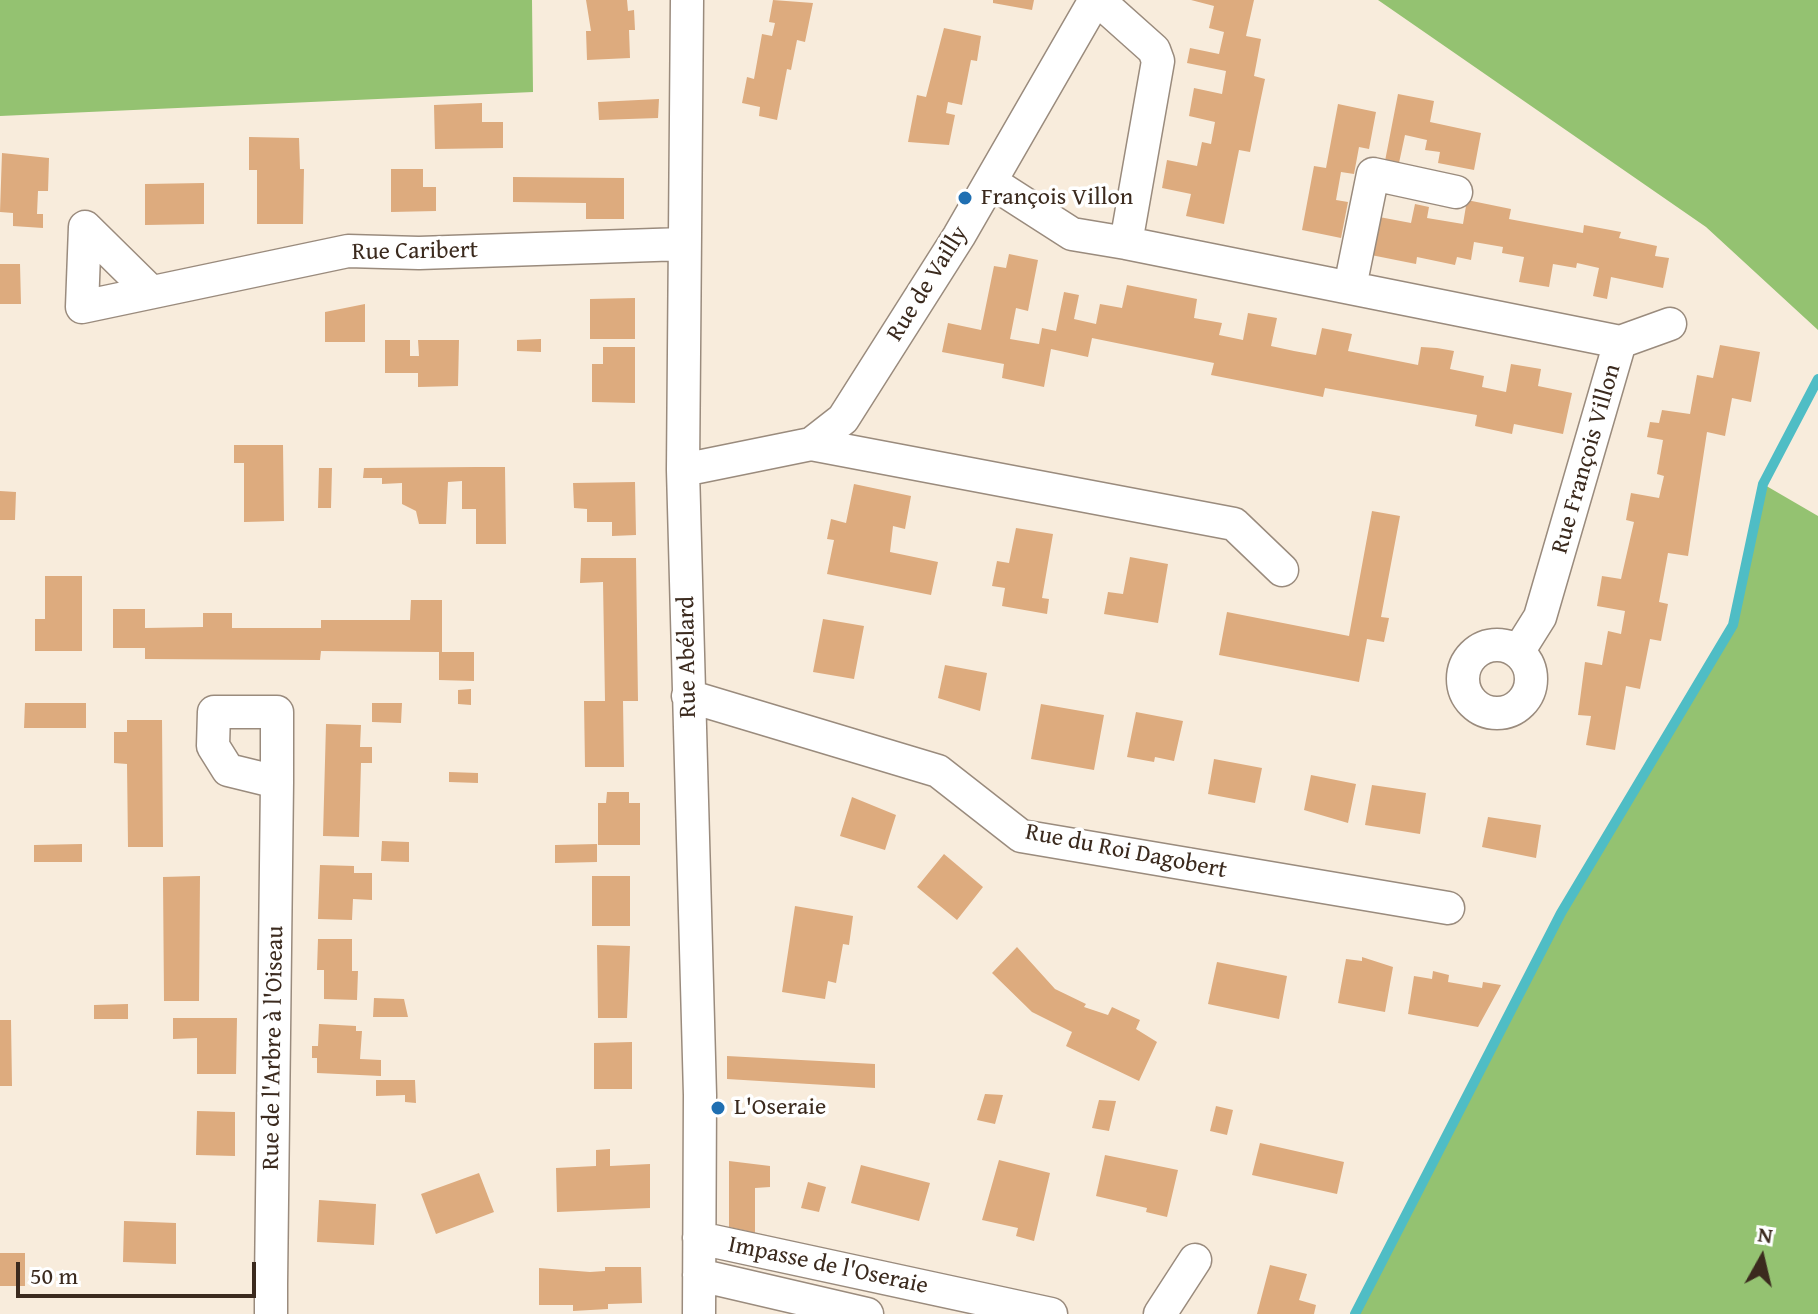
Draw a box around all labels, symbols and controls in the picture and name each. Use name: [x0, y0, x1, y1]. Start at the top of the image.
place label: François Villon: [981, 184, 1133, 212]
marker: François Villon: [956, 189, 974, 207]
street label: Rue de Vailly: [881, 221, 975, 347]
street label: Rue Caribert: [352, 236, 478, 268]
street label: Rue François Villon: [1546, 361, 1628, 557]
street label: Rue Abélard: [673, 596, 703, 718]
street label: Rue du Roi Dagobert: [1023, 818, 1229, 886]
street label: Rue de l'Arbre à l'Oiseau: [257, 925, 291, 1171]
place label: L'Oseraie: [734, 1094, 826, 1122]
marker: L'Oseraie: [709, 1099, 727, 1117]
text: N: [1756, 1217, 1775, 1251]
north arrow: [1722, 1218, 1802, 1298]
street label: Impasse de l'Oseraie: [725, 1231, 931, 1301]
scale bar: [20, 1246, 260, 1296]
text: 50 m: [30, 1258, 78, 1293]

